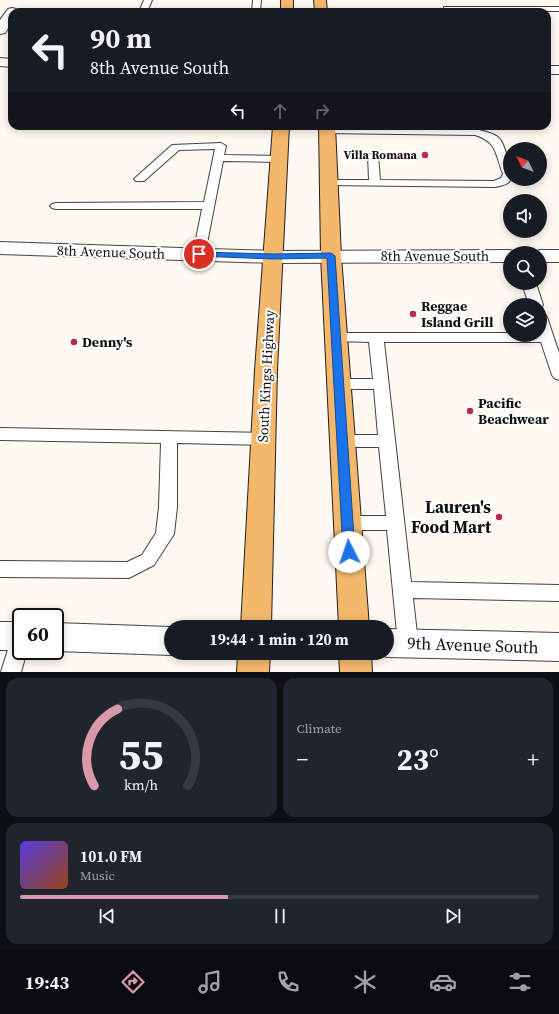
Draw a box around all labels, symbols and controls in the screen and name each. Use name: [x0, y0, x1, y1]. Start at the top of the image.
text: 90 m: [90, 19, 152, 57]
icon: left: [24, 24, 76, 76]
text: 8th Avenue South: [90, 55, 229, 80]
icon: left: [227, 100, 249, 122]
icon: ahead: [269, 100, 291, 122]
icon: right: [311, 100, 333, 122]
north arrow: [503, 142, 547, 186]
map controls: [503, 142, 547, 342]
place label: Villa Romana: [344, 147, 418, 163]
marker: Villa Romana: [420, 150, 430, 160]
button: sound: [503, 194, 547, 238]
pin: [182, 237, 216, 271]
street label: 8th Avenue South: [57, 240, 165, 264]
icon: arrive: [188, 243, 210, 265]
street label: 8th Avenue South: [381, 246, 489, 266]
button: search: [503, 246, 547, 290]
place label: Reggae Island Grill: [421, 296, 494, 332]
button: layers: [503, 298, 547, 342]
street label: South Kings Highway: [253, 308, 280, 443]
marker: Reggae Island Grill: [408, 309, 418, 319]
place label: Denny's: [82, 332, 133, 352]
marker: Denny's: [69, 337, 79, 347]
place label: Pacific Beachwear: [478, 393, 549, 429]
marker: Pacific Beachwear: [465, 406, 475, 416]
place label: Lauren's Food Mart: [411, 495, 492, 539]
marker: Lauren's Food Mart: [494, 512, 504, 522]
position arrow: [328, 531, 370, 573]
speed limit sign: 60: [12, 608, 64, 660]
text: 19:44 · 1 min · 120 m: [210, 629, 349, 650]
street label: 9th Avenue South: [407, 631, 539, 659]
text: Climate: [297, 720, 342, 737]
text: 55: [119, 725, 164, 782]
text: 23°: [397, 739, 439, 780]
text: −: [297, 744, 308, 774]
text: +: [527, 744, 539, 774]
text: km/h: [124, 774, 159, 794]
text: 101.0 FM: [80, 846, 142, 867]
text: Music: [80, 867, 115, 884]
icon: previous: [96, 905, 118, 927]
icon: pause: [269, 905, 291, 927]
icon: next: [442, 905, 464, 927]
icon: directions: [119, 968, 147, 996]
icon: music: [196, 968, 224, 996]
icon: phone: [274, 968, 302, 996]
icon: climate: [351, 968, 379, 996]
icon: car: [429, 968, 457, 996]
icon: filters: [506, 968, 534, 996]
text: 19:43: [25, 970, 69, 995]

